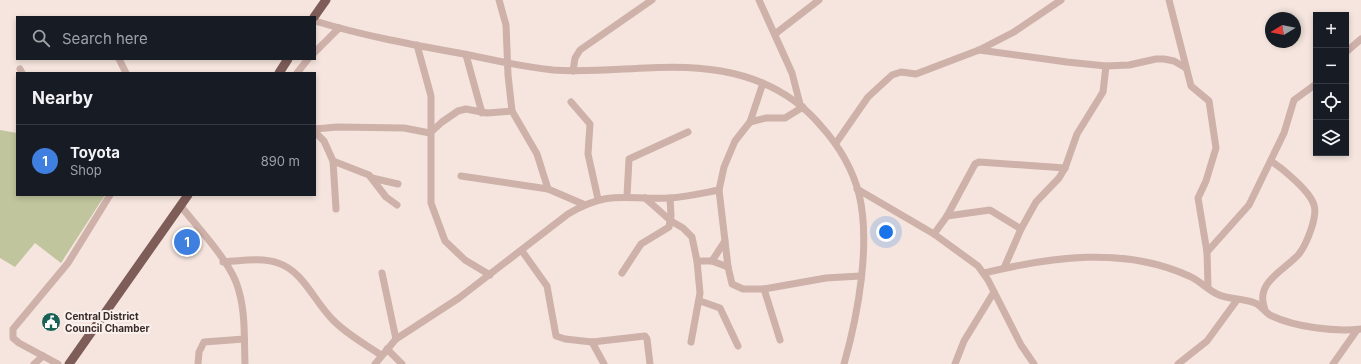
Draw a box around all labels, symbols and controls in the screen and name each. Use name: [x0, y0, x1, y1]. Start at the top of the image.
north arrow: [1265, 12, 1301, 48]
map controls: [1313, 12, 1349, 156]
button: +: [1313, 12, 1349, 48]
search box: [16, 16, 316, 60]
icon: search: [30, 27, 52, 49]
text: Search here: [62, 29, 148, 48]
button: −: [1313, 48, 1349, 84]
button: locate: [1313, 84, 1349, 120]
text: Nearby: [32, 88, 93, 108]
button: layers: [1313, 120, 1349, 156]
text: Toyota: [70, 143, 120, 162]
text: 1: [42, 153, 48, 169]
text: 890 m: [261, 153, 300, 169]
text: Shop: [70, 162, 102, 178]
your location: [876, 222, 896, 242]
pin: 1: [174, 227, 200, 257]
place label: Central District Council Chamber: [65, 310, 150, 334]
public building icon: Central District Council Chamber: [40, 311, 62, 333]

